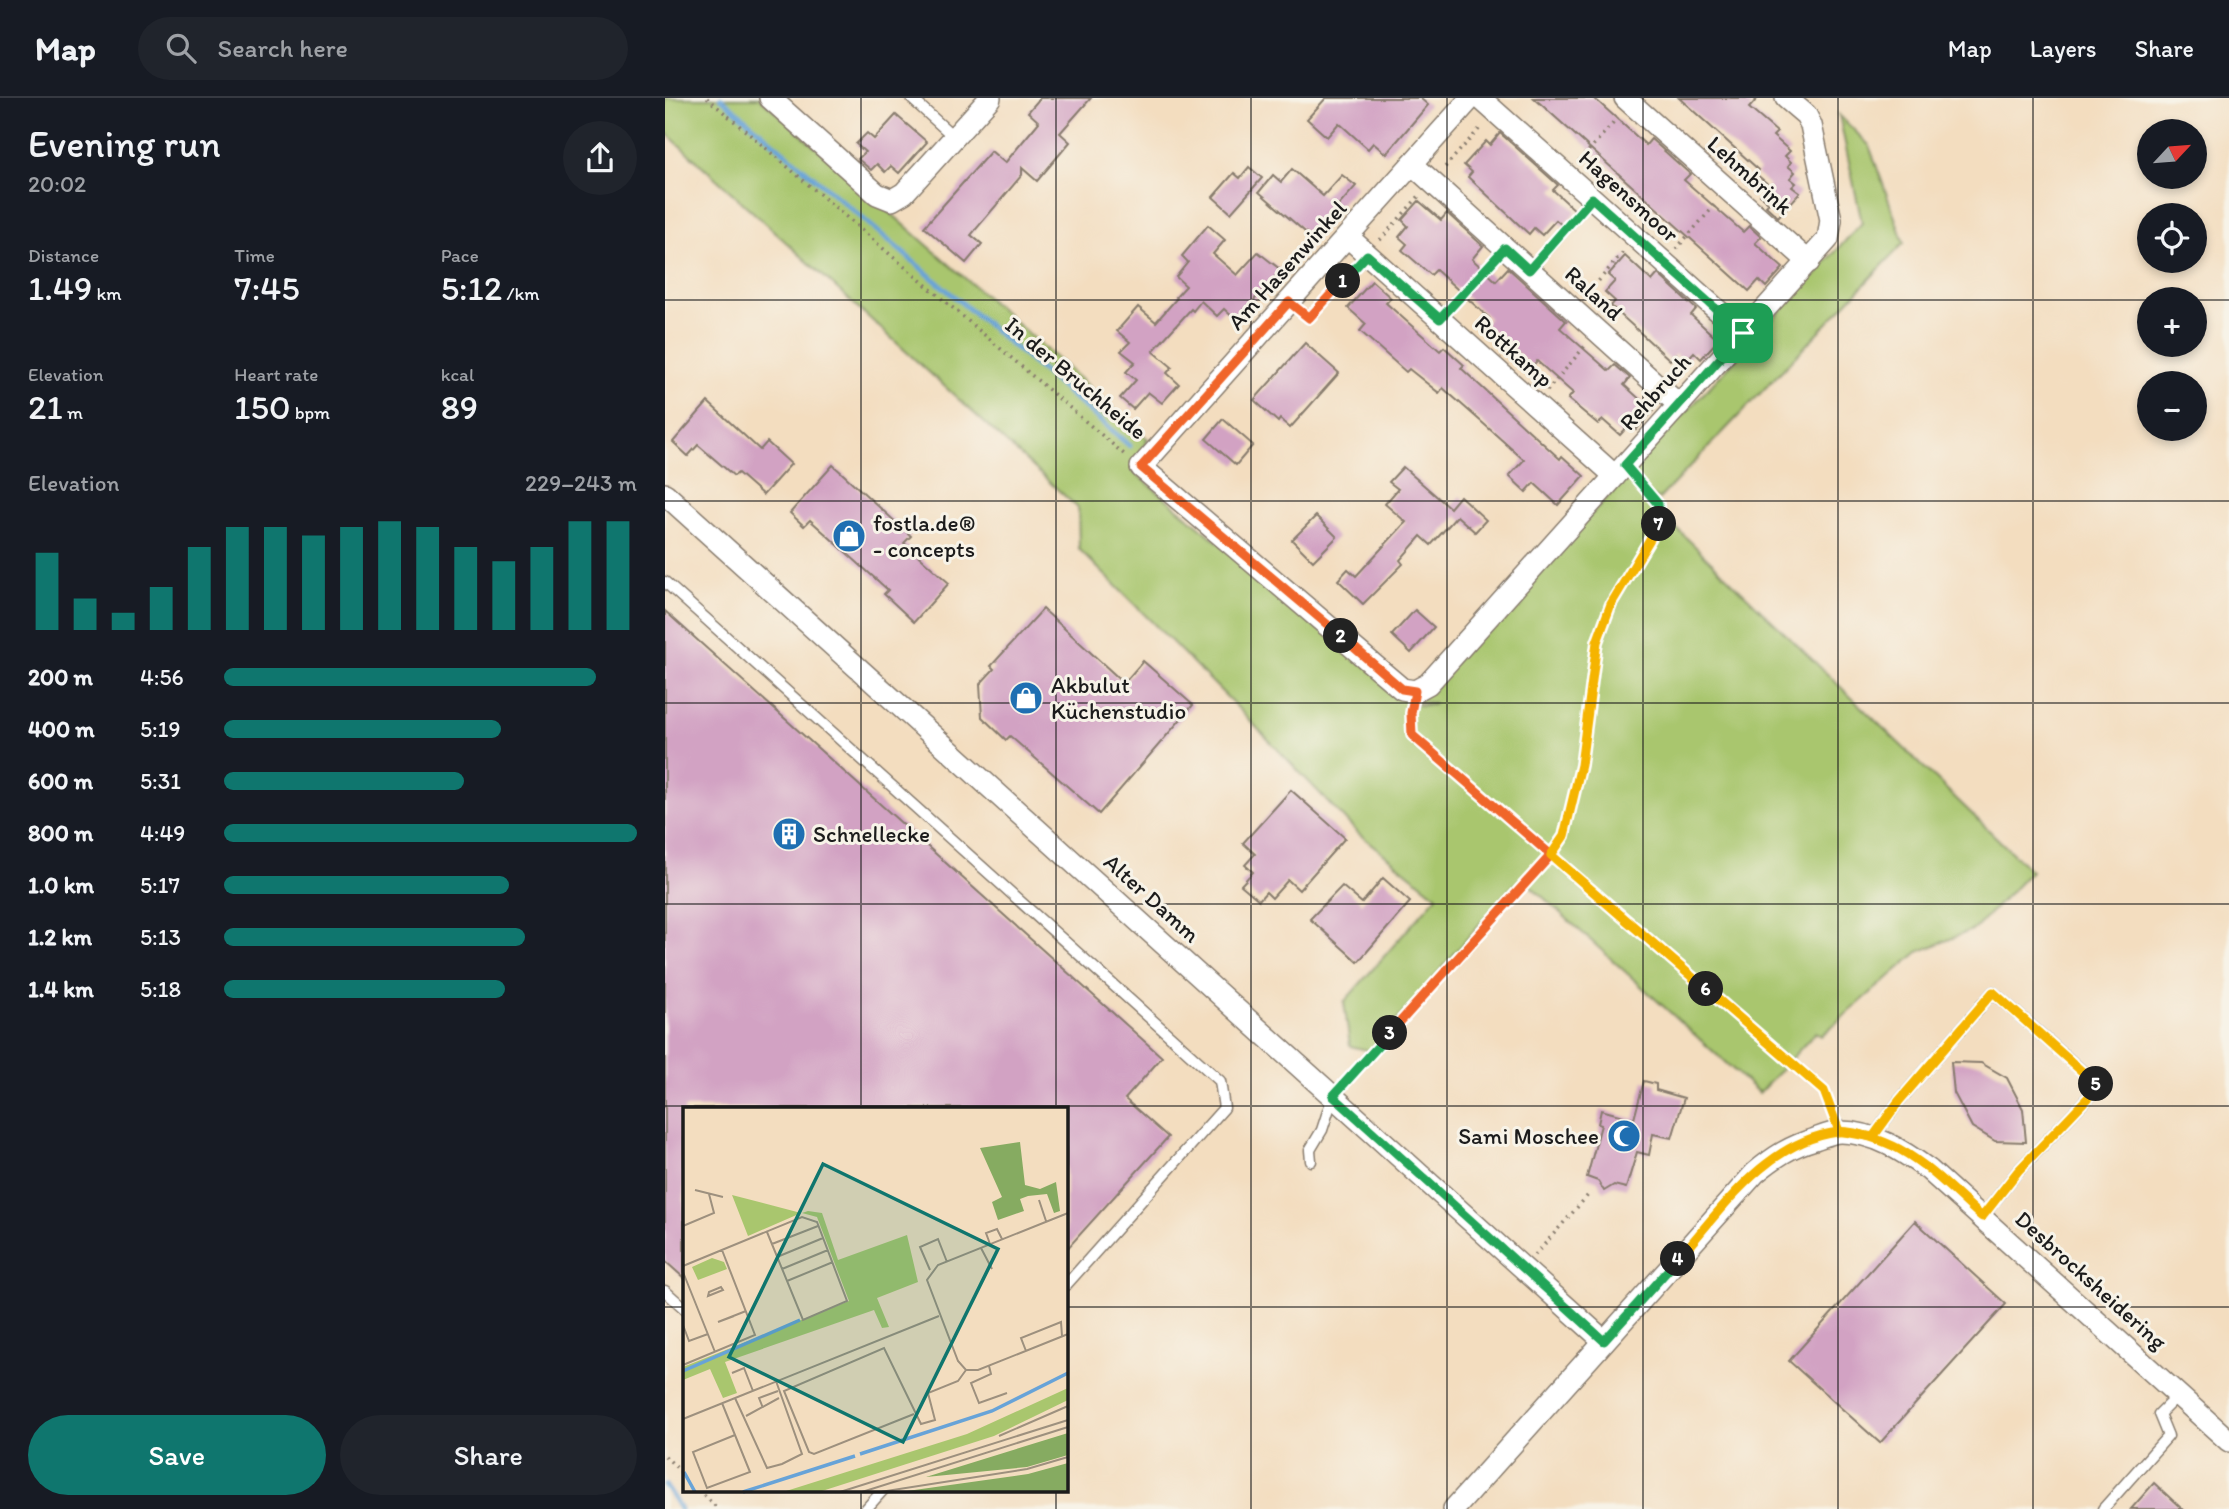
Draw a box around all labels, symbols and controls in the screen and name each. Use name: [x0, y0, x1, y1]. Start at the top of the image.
search box: [138, 17, 628, 80]
text: Map: [35, 29, 96, 68]
icon: search: [162, 29, 200, 67]
text: Search here: [218, 32, 348, 64]
text: Map: [1948, 34, 1992, 63]
text: Layers: [2030, 34, 2097, 63]
text: Share: [2135, 34, 2194, 63]
north arrow: [2137, 119, 2207, 189]
map controls: [2137, 119, 2207, 441]
text: Evening run: [28, 121, 221, 167]
button: share: [563, 121, 637, 195]
street label: Lehmbrink: [1702, 130, 1798, 220]
street label: Hagensmoor: [1573, 144, 1685, 248]
text: 20:02: [28, 170, 86, 198]
street label: Am Hasenwinkel: [1222, 194, 1353, 335]
button: locate: [2137, 203, 2207, 273]
text: Distance: [28, 244, 99, 267]
text: Time: [234, 244, 275, 267]
text: Pace: [441, 244, 479, 267]
street label: Raland: [1559, 260, 1629, 327]
pin: 1: [1325, 264, 1361, 298]
text: 1.49: [28, 267, 92, 309]
text: 7:45: [234, 267, 300, 309]
text: 5:12: [441, 267, 502, 309]
text: 1: [1338, 269, 1347, 292]
text: km: [92, 282, 122, 305]
text: /km: [502, 282, 540, 305]
button: +: [2137, 287, 2207, 357]
pin: [1713, 303, 1773, 363]
street label: Rottkamp: [1469, 309, 1559, 393]
street label: In der Bruchheide: [1000, 311, 1152, 445]
icon: arrive: [1724, 314, 1762, 352]
street label: Rehbruch: [1613, 348, 1697, 436]
text: Elevation: [28, 363, 104, 386]
text: Heart rate: [234, 363, 318, 386]
text: kcal: [441, 363, 474, 386]
button: −: [2137, 371, 2207, 441]
text: 21: [28, 386, 63, 428]
text: 150: [234, 386, 291, 428]
text: 89: [441, 386, 478, 428]
text: m: [63, 401, 83, 424]
text: bpm: [291, 401, 330, 424]
text: Elevation: [28, 469, 119, 497]
text: 229–243 m: [525, 469, 637, 497]
pin: 7: [1641, 506, 1677, 542]
place label: fostla.de® - concepts: [873, 509, 976, 563]
text: 7: [1654, 512, 1663, 535]
shop icon: fostla.de® - concepts: [830, 517, 868, 555]
pin: 2: [1323, 618, 1359, 654]
text: 2: [1336, 624, 1346, 647]
text: 200 m: [28, 663, 93, 691]
text: 4:56: [140, 663, 184, 691]
place label: Akbulut Küchenstudio: [1051, 671, 1186, 725]
shop icon: Akbulut Küchenstudio: [1007, 679, 1045, 717]
text: 400 m: [28, 715, 95, 743]
text: 5:19: [140, 715, 180, 743]
text: 600 m: [28, 767, 93, 795]
text: 5:31: [140, 767, 181, 795]
building icon: Schnellecke: [770, 815, 808, 853]
text: 800 m: [28, 819, 93, 847]
text: 4:49: [140, 819, 185, 847]
place label: Schnellecke: [813, 820, 930, 848]
street label: Alter Damm: [1098, 848, 1206, 949]
text: 1.0 km: [28, 871, 94, 899]
text: 5:17: [140, 871, 180, 899]
text: 1.2 km: [28, 923, 92, 951]
text: 5:13: [140, 923, 181, 951]
pin: 6: [1689, 972, 1723, 1006]
text: 1.4 km: [28, 975, 94, 1003]
text: 5:18: [140, 975, 181, 1003]
text: 6: [1700, 977, 1711, 1000]
pin: 3: [1373, 1016, 1407, 1051]
text: 3: [1384, 1021, 1395, 1044]
pin: 5: [2079, 1066, 2113, 1102]
text: 5: [2091, 1072, 2100, 1095]
inset map: [683, 1107, 1067, 1492]
mosque icon: Sami Moschee: [1605, 1117, 1643, 1155]
place label: Sami Moschee: [1458, 1122, 1599, 1150]
street label: Desbrocksheidering: [2009, 1205, 2173, 1356]
pin: 4: [1661, 1242, 1695, 1276]
text: 4: [1672, 1247, 1683, 1270]
button: Save: [28, 1415, 326, 1495]
button: Share: [340, 1415, 637, 1495]

